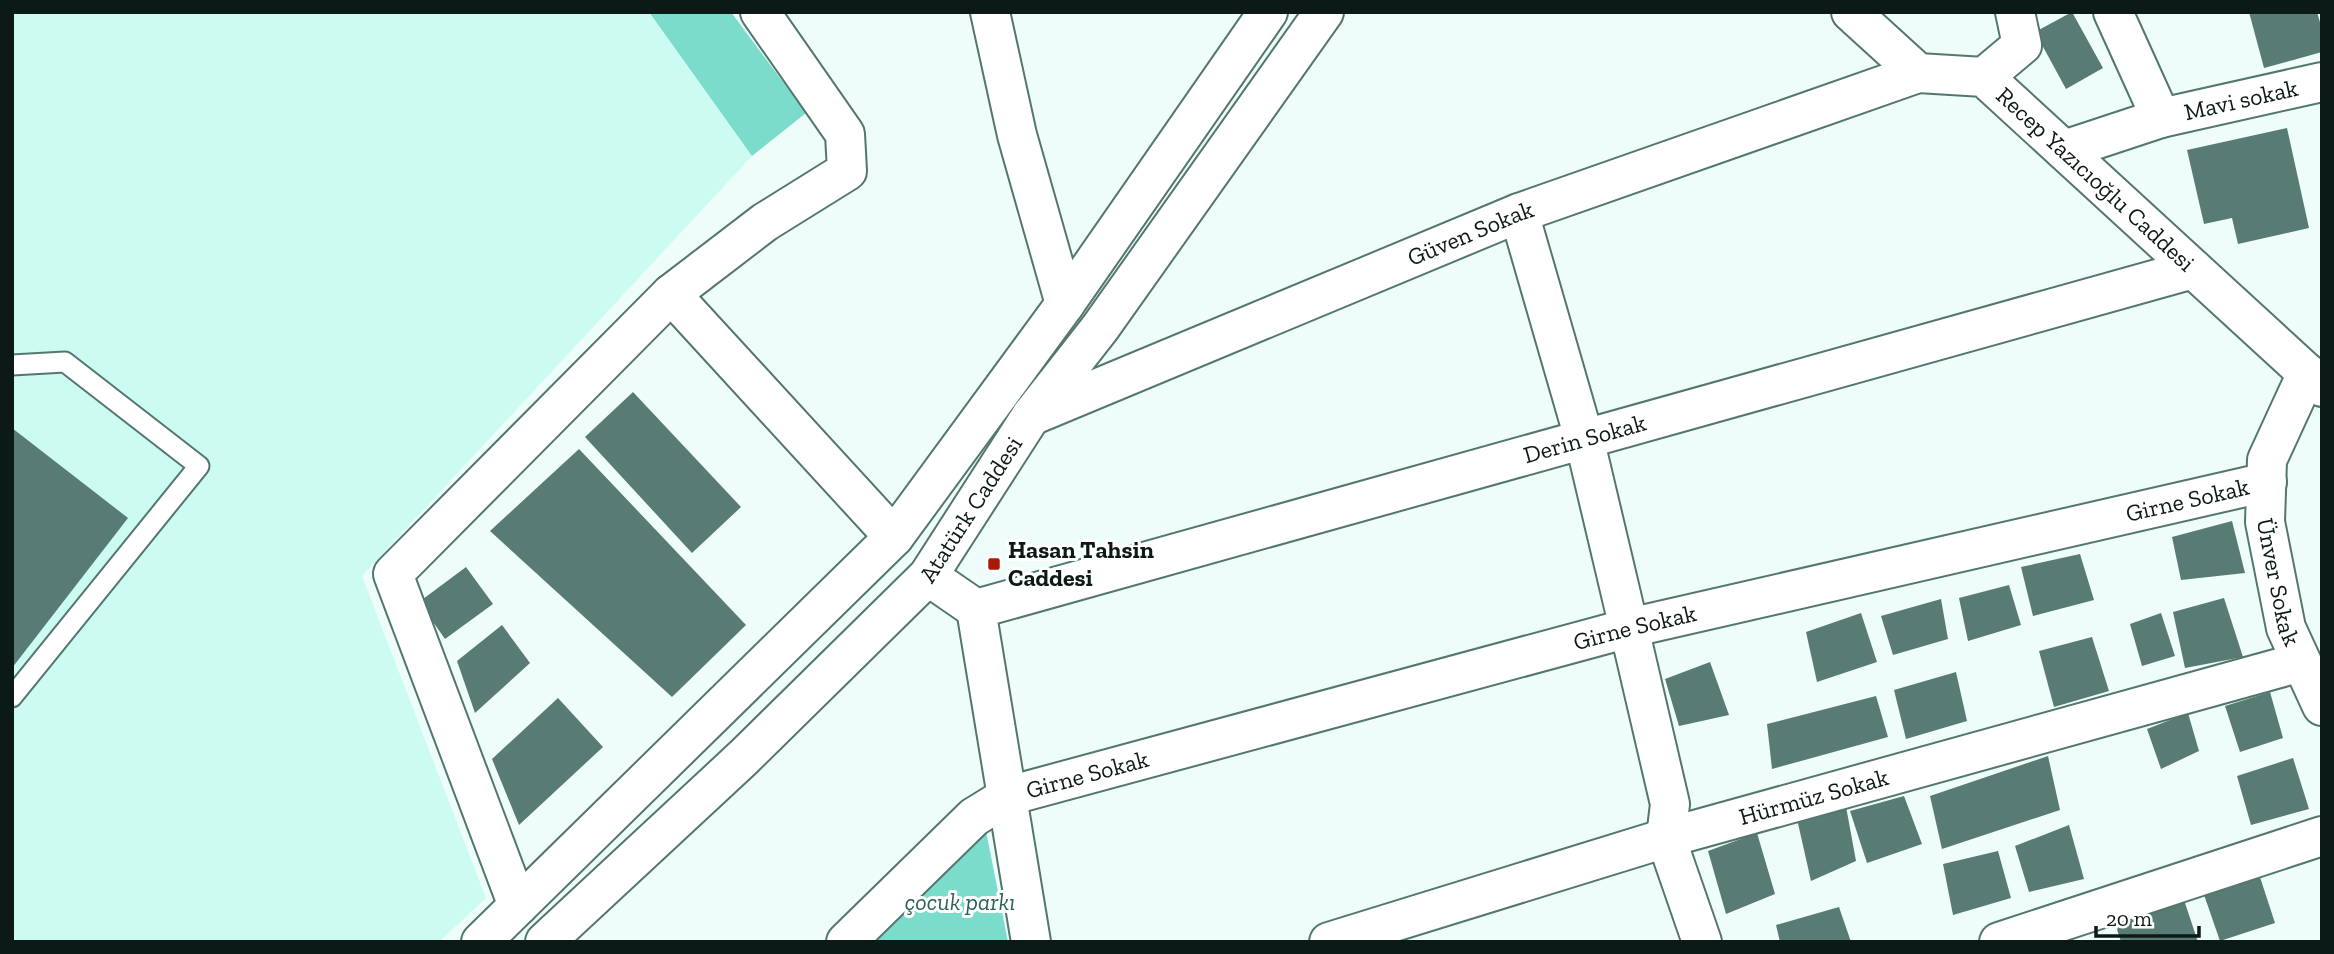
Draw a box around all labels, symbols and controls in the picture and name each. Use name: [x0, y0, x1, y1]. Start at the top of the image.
street label: Mavi sokak: [2181, 73, 2301, 126]
street label: Recep Yazıcıoğlu Caddesi: [1991, 81, 2201, 277]
street label: Güven Sokak: [1403, 194, 1538, 272]
street label: Derin Sokak: [1520, 407, 1650, 469]
street label: Atatürk Caddesi: [913, 430, 1028, 588]
street label: Girne Sokak: [2123, 471, 2252, 528]
street label: Ünver Sokak: [2251, 515, 2307, 651]
place label: Hasan Tahsin Caddesi: [1008, 535, 1154, 592]
marker: Hasan Tahsin Caddesi: [986, 556, 1002, 572]
street label: Girne Sokak: [1570, 598, 1699, 656]
street label: Girne Sokak: [1023, 744, 1152, 804]
street label: Hürmüz Sokak: [1736, 762, 1892, 831]
park label: çocuk parkı: [905, 887, 1015, 916]
scale bar: [2096, 894, 2199, 938]
text: 20 m: [2106, 906, 2152, 931]

